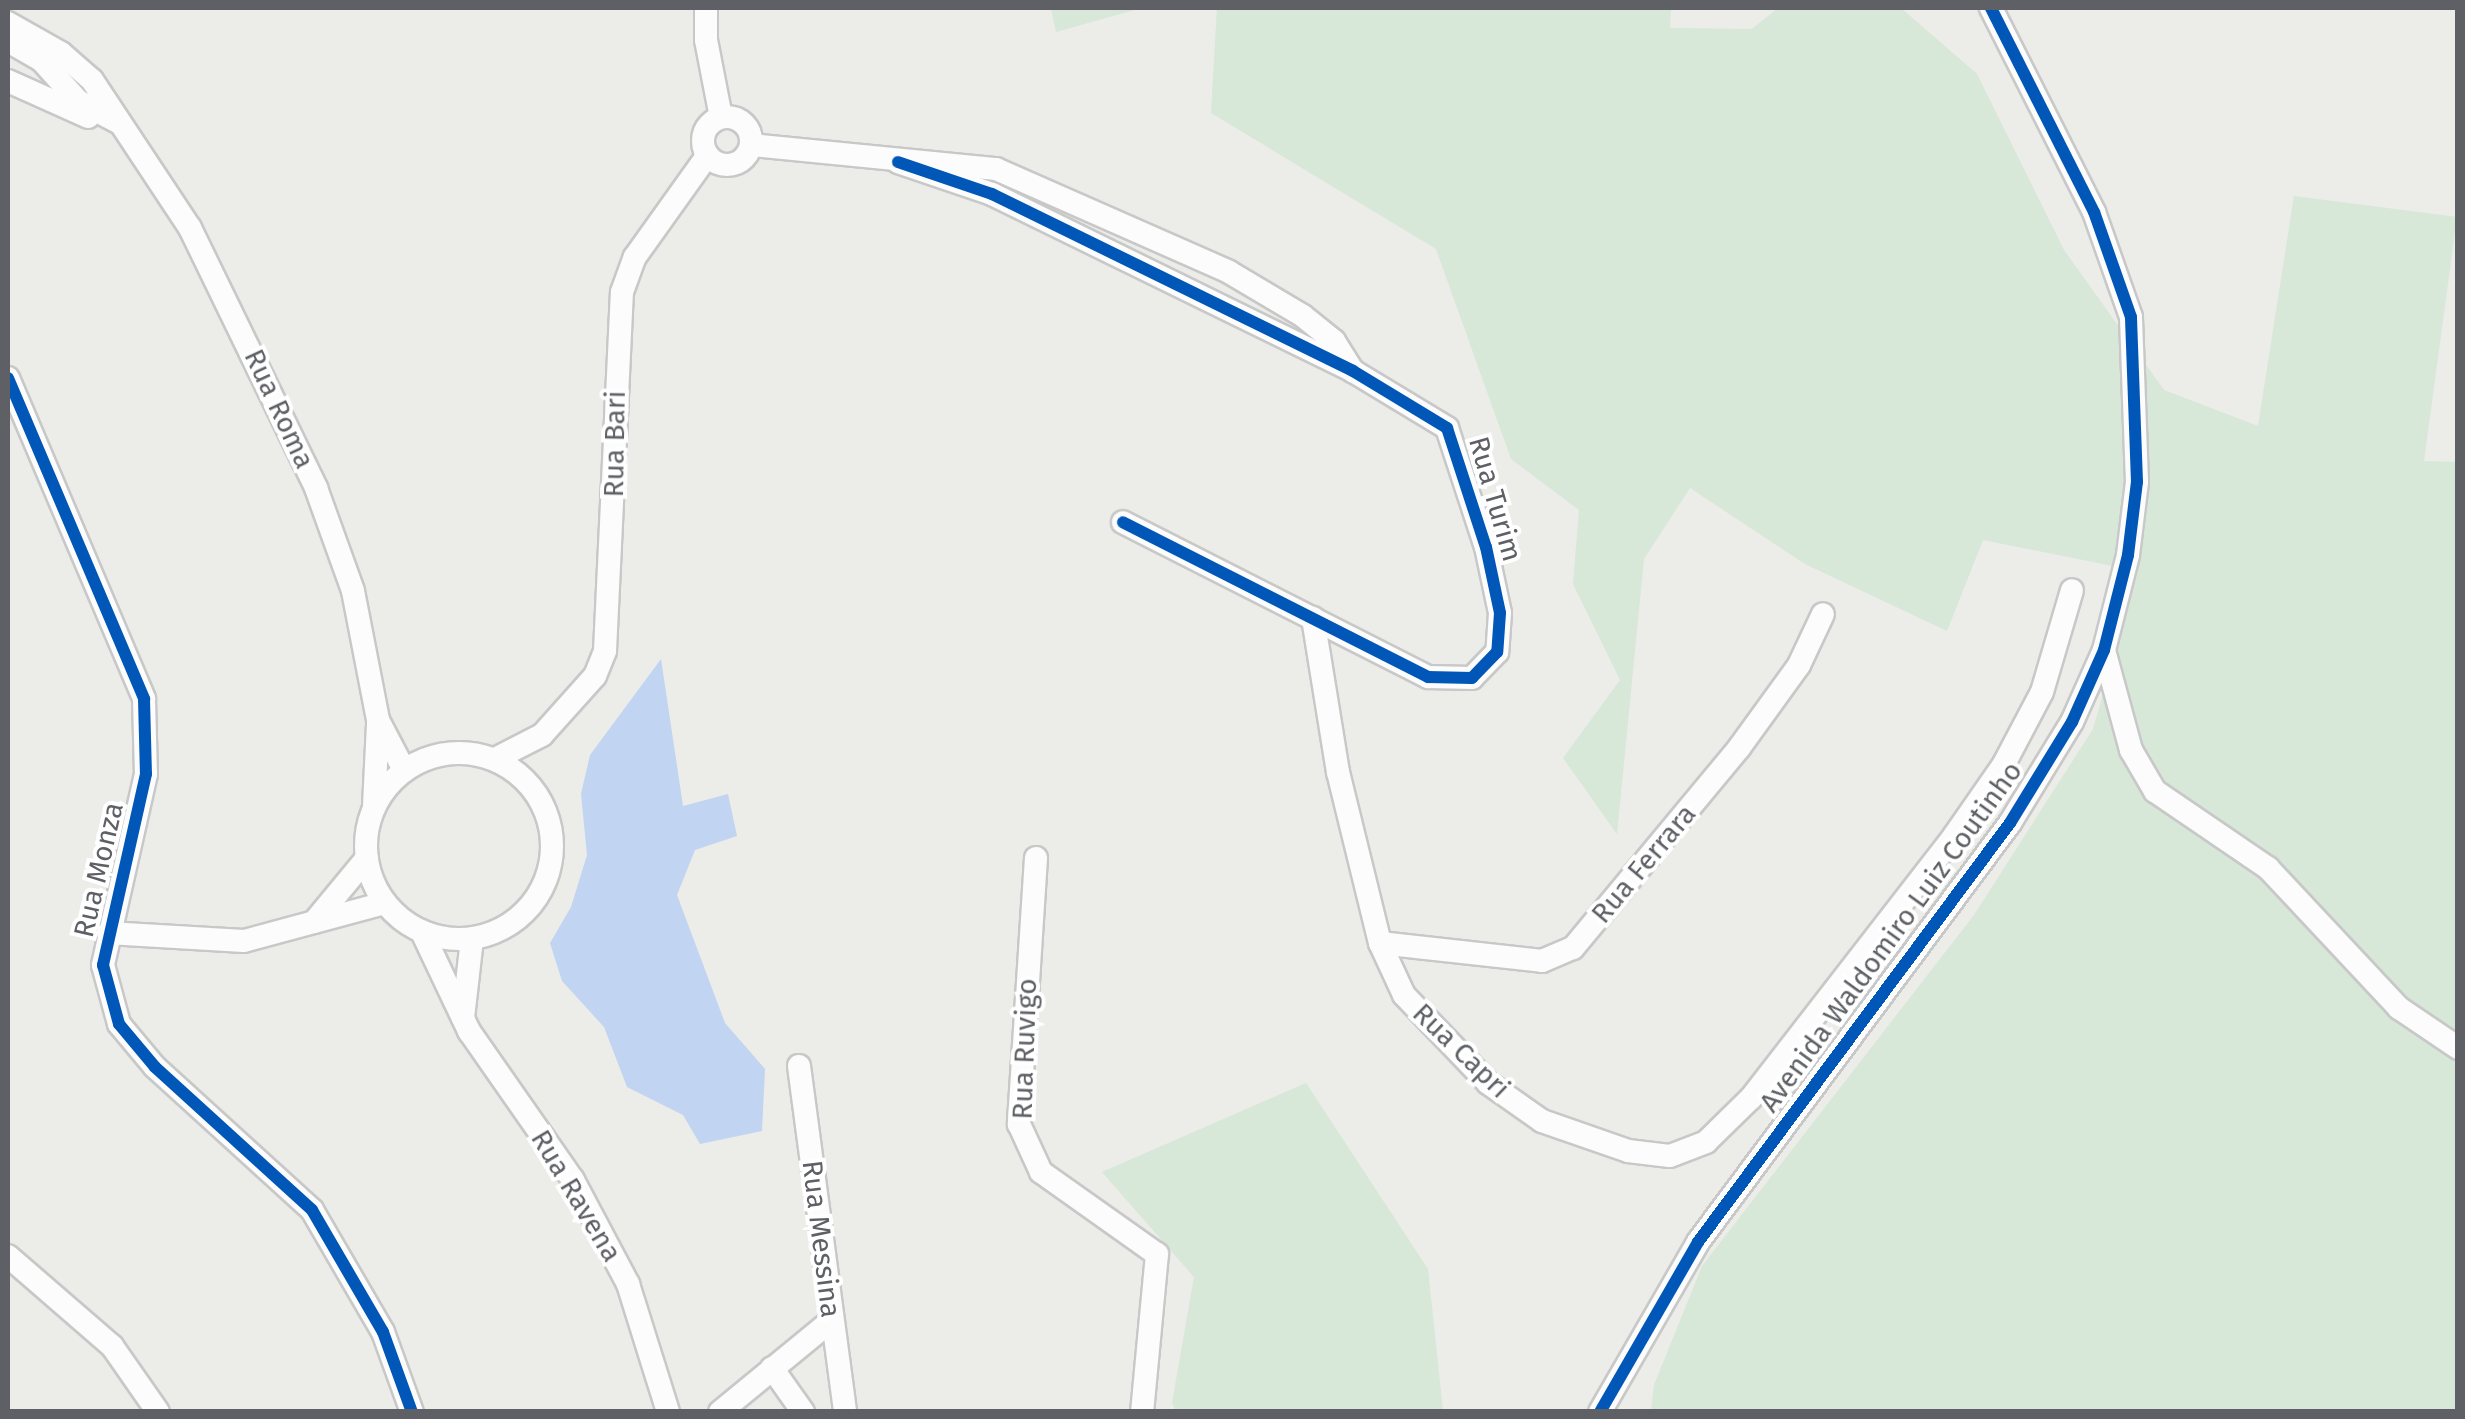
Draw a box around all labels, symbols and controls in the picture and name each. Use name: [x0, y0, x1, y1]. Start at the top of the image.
street label: Rua Roma: [237, 344, 321, 474]
street label: Rua Bari: [597, 390, 633, 498]
street label: Rua Turim: [1461, 433, 1529, 565]
street label: Avenida Waldomiro Luiz Coutinho: [1753, 755, 2029, 1119]
street label: Rua Ferrara: [1585, 798, 1703, 930]
street label: Rua Monza: [67, 799, 131, 941]
street label: Rua Ruvigo: [1006, 978, 1044, 1120]
street label: Rua Capri: [1406, 997, 1516, 1105]
street label: Rua Ravena: [524, 1124, 628, 1268]
street label: Rua Messina: [795, 1158, 847, 1320]

